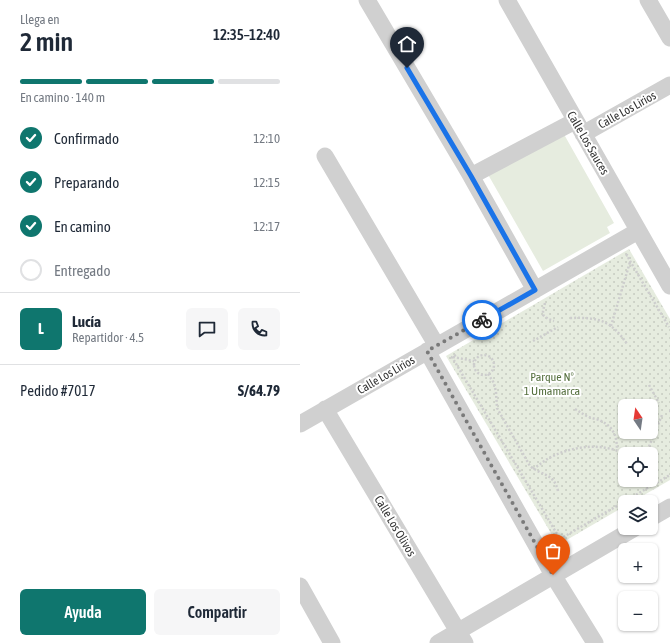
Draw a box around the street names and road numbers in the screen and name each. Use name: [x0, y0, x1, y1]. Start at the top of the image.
street label: Calle Los Lirios: [596, 88, 658, 132]
street label: Calle Los Sauces: [564, 109, 612, 177]
street label: Calle Los Lirios: [355, 353, 417, 397]
street label: Calle Los Olivos: [371, 493, 419, 559]

